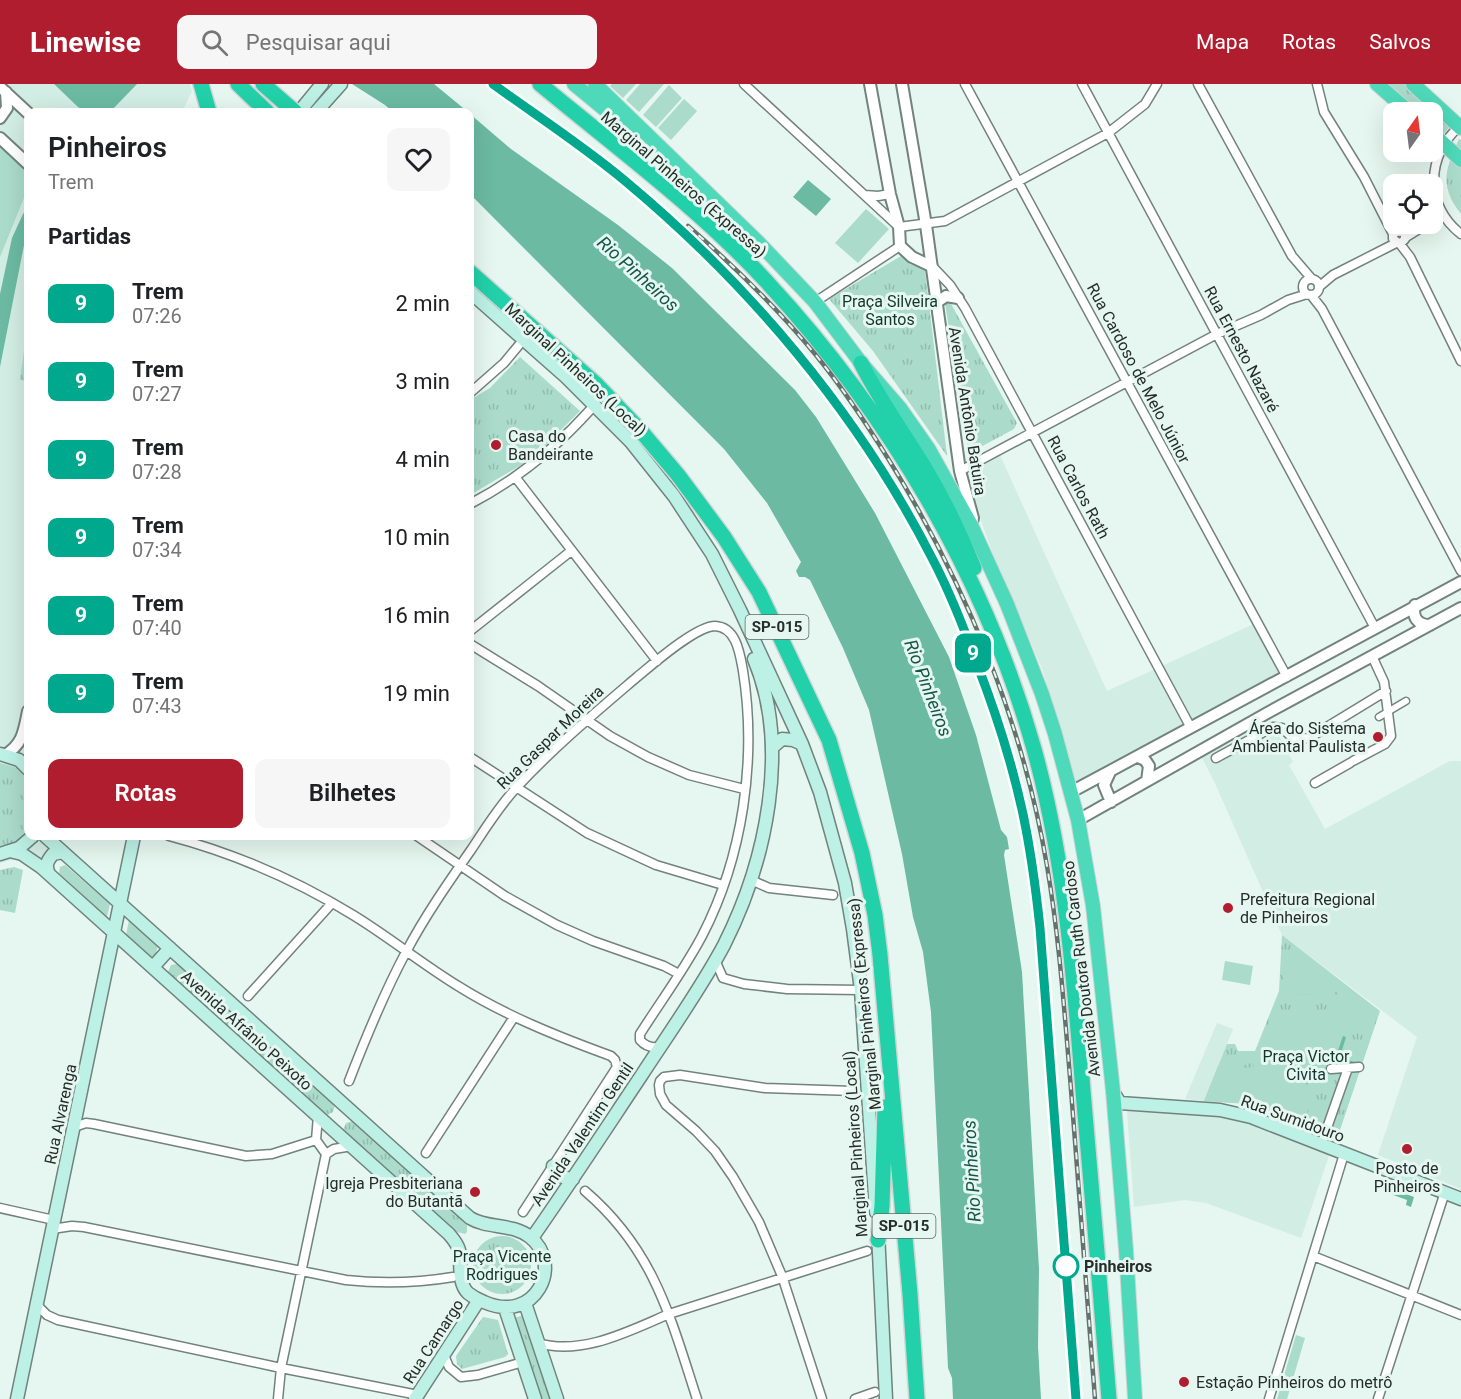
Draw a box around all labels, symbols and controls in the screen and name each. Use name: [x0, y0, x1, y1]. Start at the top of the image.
search box: [177, 15, 597, 69]
text: Linewise: [30, 26, 141, 59]
icon: search: [198, 26, 231, 59]
text: Pesquisar aqui: [246, 30, 391, 55]
text: Mapa: [1196, 30, 1249, 54]
text: Rotas: [1282, 30, 1336, 54]
text: Salvos: [1369, 30, 1431, 54]
north arrow: [1383, 102, 1443, 162]
map controls: [1383, 102, 1443, 234]
street label: Marginal Pinheiros (Expressa): [597, 107, 770, 261]
button: heart: [387, 128, 450, 191]
text: Pinheiros: [48, 131, 167, 164]
text: Trem: [48, 170, 94, 194]
button: locate: [1383, 174, 1443, 234]
text: Partidas: [48, 224, 131, 249]
water label: Rio Pinheiros: [593, 232, 683, 316]
text: Trem: [132, 279, 184, 304]
street label: Rua Cardoso de Melo Júnior: [1083, 280, 1194, 467]
street label: Rua Ernesto Nazaré: [1200, 283, 1283, 416]
text: 9: [75, 291, 87, 315]
text: 2 min: [395, 291, 450, 316]
park label: Praça Silveira Santos: [842, 292, 938, 329]
street label: Marginal Pinheiros (Local): [501, 299, 650, 440]
text: 07:26: [132, 304, 182, 328]
street label: Avenida Antônio Batuira: [945, 325, 990, 497]
text: Trem: [132, 357, 184, 382]
text: 9: [75, 369, 87, 393]
text: 3 min: [395, 369, 450, 394]
text: 07:27: [132, 382, 182, 406]
place label: Casa do Bandeirante: [508, 427, 593, 464]
street label: Rua Carlos Rath: [1043, 433, 1114, 542]
text: Trem: [132, 435, 184, 460]
marker: Casa do Bandeirante: [489, 438, 503, 452]
text: 9: [75, 447, 87, 471]
text: 4 min: [395, 447, 450, 472]
text: 07:28: [132, 460, 182, 484]
text: Trem: [132, 513, 184, 538]
text: 9: [75, 525, 87, 549]
text: 10 min: [383, 525, 450, 550]
text: 07:34: [132, 538, 182, 562]
text: Trem: [132, 591, 184, 616]
text: 9: [75, 603, 87, 627]
text: 16 min: [383, 603, 450, 628]
road number: SP-015: [746, 615, 808, 639]
text: 07:40: [132, 616, 182, 640]
line badge: 9: [954, 634, 992, 672]
water label: Rio Pinheiros: [900, 636, 957, 739]
text: 9: [967, 641, 979, 665]
text: Trem: [132, 669, 184, 694]
text: 9: [75, 681, 87, 705]
text: 19 min: [383, 681, 450, 706]
street label: Rua Gaspar Moreira: [493, 682, 608, 793]
text: 07:43: [132, 694, 182, 718]
place label: Área do Sistema Ambiental Paulista: [1232, 719, 1366, 756]
marker: Área do Sistema Ambiental Paulista: [1371, 730, 1385, 744]
button: Rotas: [48, 759, 243, 828]
button: Bilhetes: [255, 759, 450, 828]
street label: Avenida Doutora Ruth Cardoso: [1059, 860, 1104, 1078]
place label: Prefeitura Regional de Pinheiros: [1240, 890, 1375, 927]
street label: Marginal Pinheiros (Expressa): [844, 897, 885, 1111]
marker: Prefeitura Regional de Pinheiros: [1221, 901, 1235, 915]
street label: Avenida Afrânio Peixoto: [177, 967, 316, 1094]
park label: Praça Victor Civita: [1262, 1047, 1350, 1084]
street label: Marginal Pinheiros (Local): [840, 1050, 871, 1238]
street label: Avenida Valentim Gentil: [527, 1059, 637, 1210]
street label: Rua Alvarenga: [41, 1062, 80, 1166]
street label: Rua Sumidouro: [1238, 1091, 1347, 1146]
water label: Rio Pinheiros: [958, 1119, 985, 1223]
marker: Posto de Pinheiros: [1400, 1142, 1414, 1156]
place label: Posto de Pinheiros: [1374, 1159, 1440, 1196]
place label: Igreja Presbiteriana do Butantã: [325, 1174, 463, 1211]
marker: Igreja Presbiteriana do Butantã: [468, 1185, 482, 1199]
road number: SP-015: [872, 1214, 936, 1238]
park label: Praça Vicente Rodrigues: [453, 1247, 551, 1284]
marker: Pinheiros: [1053, 1253, 1079, 1279]
place label: Pinheiros: [1084, 1257, 1152, 1276]
street label: Rua Camargo: [399, 1296, 468, 1387]
place label: Estação Pinheiros do metrô: [1196, 1373, 1392, 1392]
marker: Estação Pinheiros do metrô: [1177, 1375, 1191, 1389]

